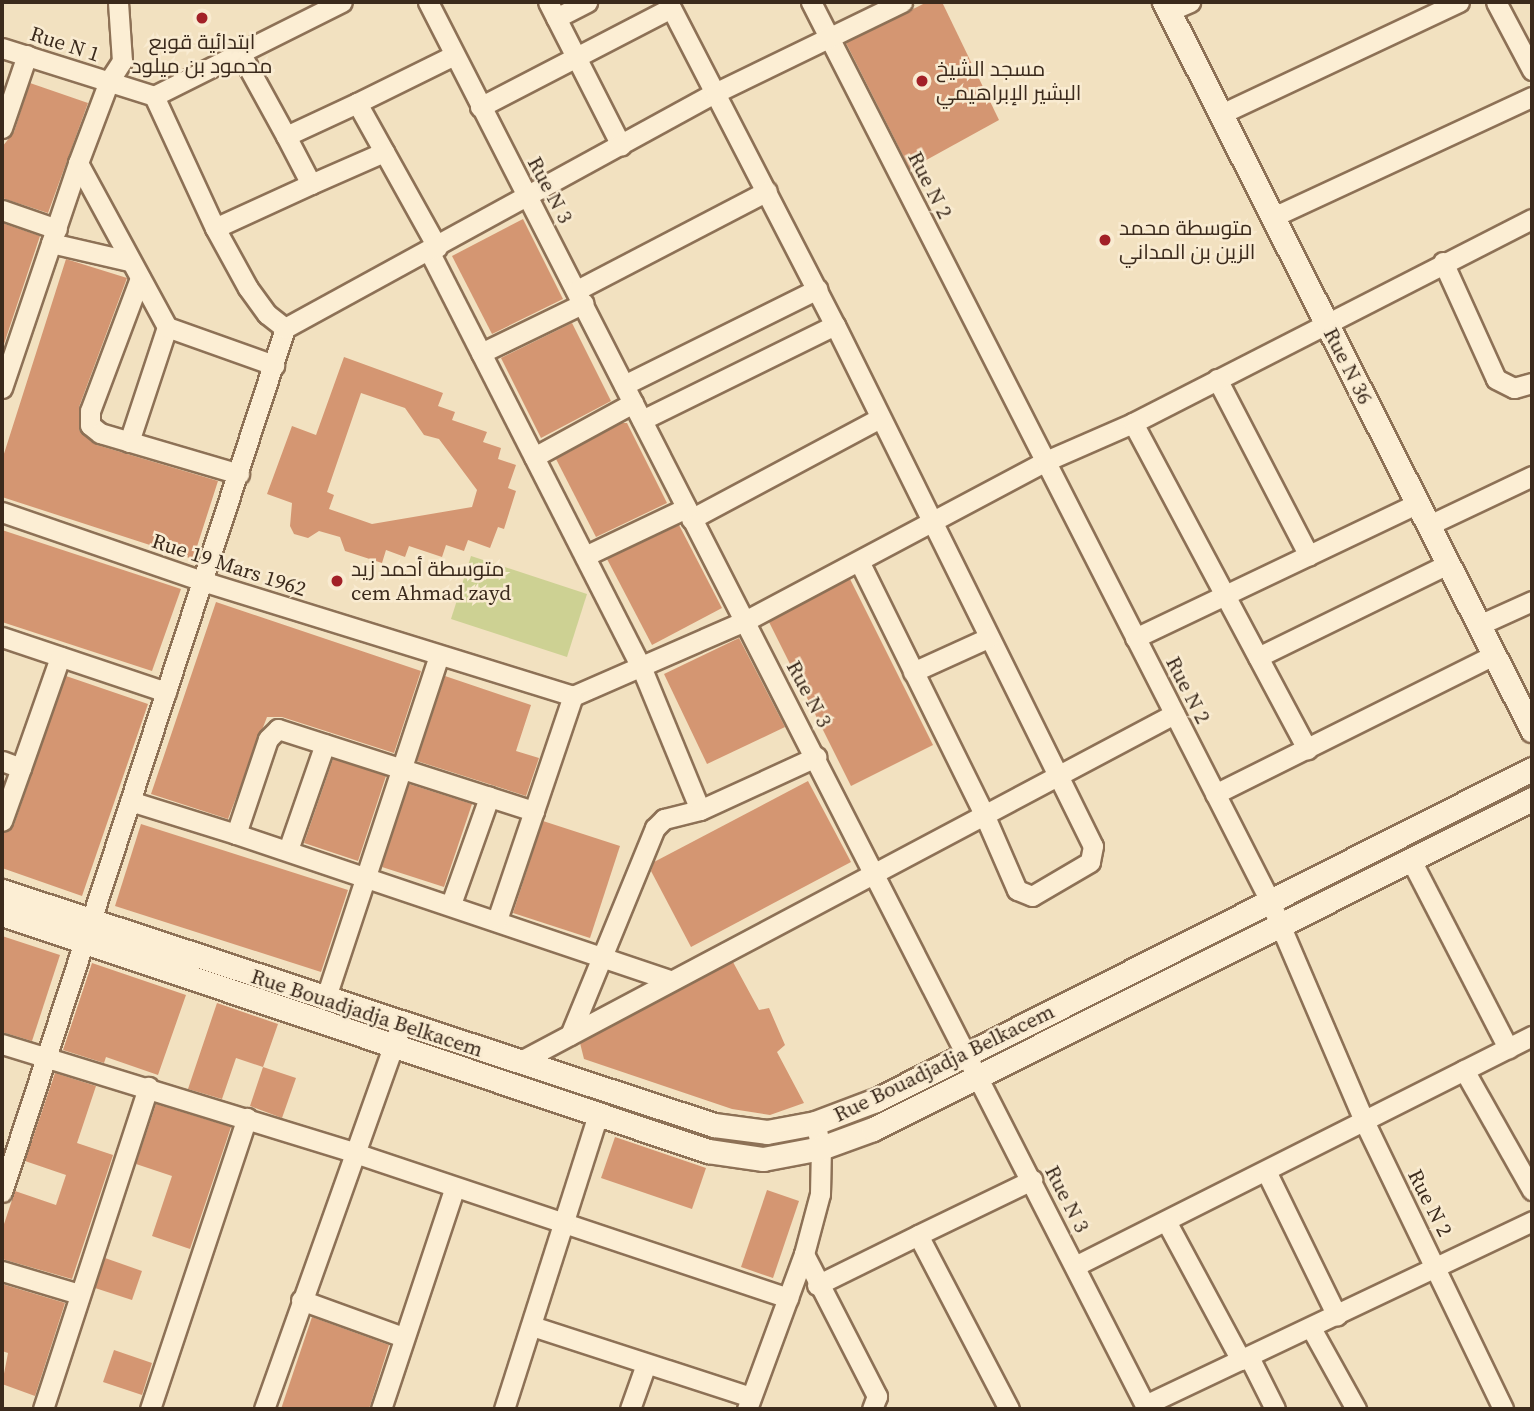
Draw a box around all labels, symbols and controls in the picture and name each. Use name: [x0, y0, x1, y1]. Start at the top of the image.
marker: ابتدائية قوبع محمود بن ميلود: [194, 10, 210, 26]
street label: Rue N 1: [27, 21, 103, 67]
place label: ابتدائية قوبع محمود بن ميلود: [131, 29, 273, 79]
place label: مسجد الشيخ البشير الإبراهيمي: [936, 56, 1081, 106]
marker: مسجد الشيخ البشير الإبراهيمي: [914, 73, 930, 89]
street label: Rue N 2: [902, 147, 958, 223]
street label: Rue N 3: [522, 152, 578, 228]
place label: متوسطة محمد الزين بن المداني: [1119, 215, 1255, 265]
marker: متوسطة محمد الزين بن المداني: [1097, 232, 1113, 248]
street label: Rue N 36: [1318, 324, 1378, 408]
street label: Rue 19 Mars 1962: [149, 528, 309, 602]
place label: متوسطة أحمد زيد cem Ahmad zayd: [351, 556, 511, 606]
marker: متوسطة أحمد زيد cem Ahmad zayd: [329, 573, 345, 589]
street label: Rue N 2: [1160, 652, 1216, 728]
street label: Rue N 3: [781, 656, 837, 732]
street label: Rue Bouadjadja Belkacem: [248, 964, 486, 1062]
street label: Rue Bouadjadja Belkacem: [830, 999, 1058, 1127]
street label: Rue N 3: [1039, 1161, 1095, 1237]
street label: Rue N 2: [1402, 1165, 1458, 1241]

